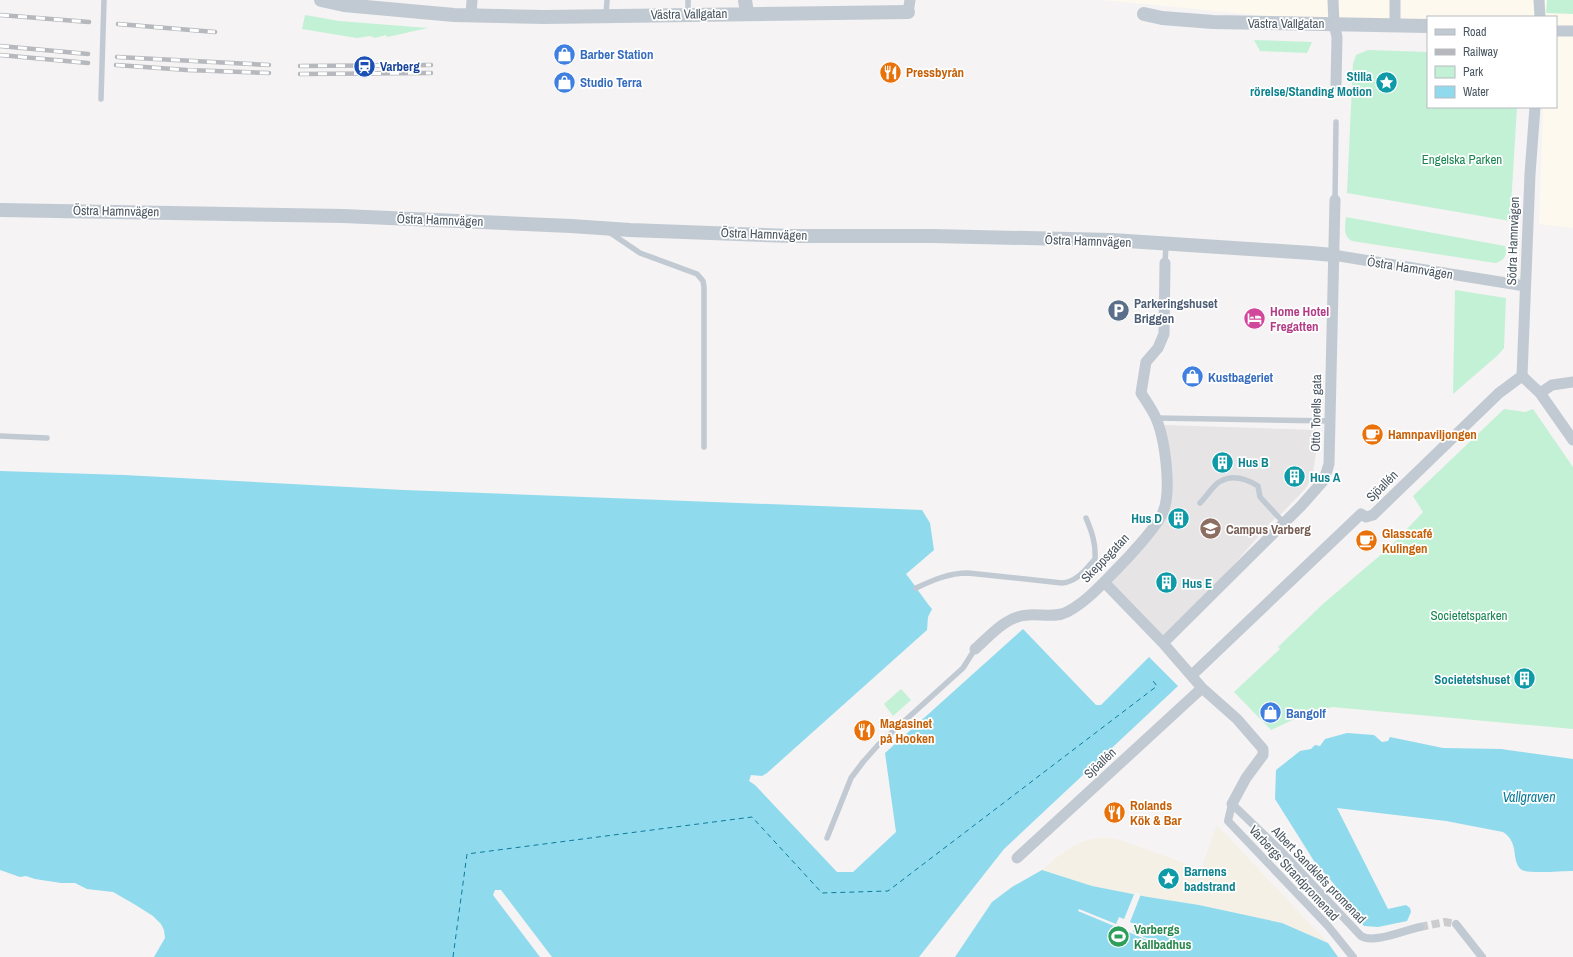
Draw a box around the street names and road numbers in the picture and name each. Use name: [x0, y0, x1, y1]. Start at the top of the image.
street label: Västra Vallgatan: [651, 5, 728, 23]
street label: Västra Vallgatan: [1248, 15, 1324, 32]
street label: Södra Hamnvägen: [1503, 196, 1523, 286]
street label: Östra Hamnvägen: [73, 202, 159, 220]
street label: Östra Hamnvägen: [396, 210, 484, 230]
street label: Östra Hamnvägen: [720, 224, 808, 244]
street label: Östra Hamnvägen: [1044, 231, 1132, 251]
street label: Östra Hamnvägen: [1366, 253, 1454, 283]
street label: Otto Torells gata: [1307, 374, 1325, 452]
street label: Sjöallén: [1363, 467, 1401, 505]
street label: Skeppsgatan: [1077, 530, 1133, 586]
street label: Sjöallén: [1080, 744, 1120, 782]
street label: Varbergs Strandpromenad: [1245, 822, 1343, 924]
street label: Albert Sandklefs promenad: [1268, 822, 1370, 927]

